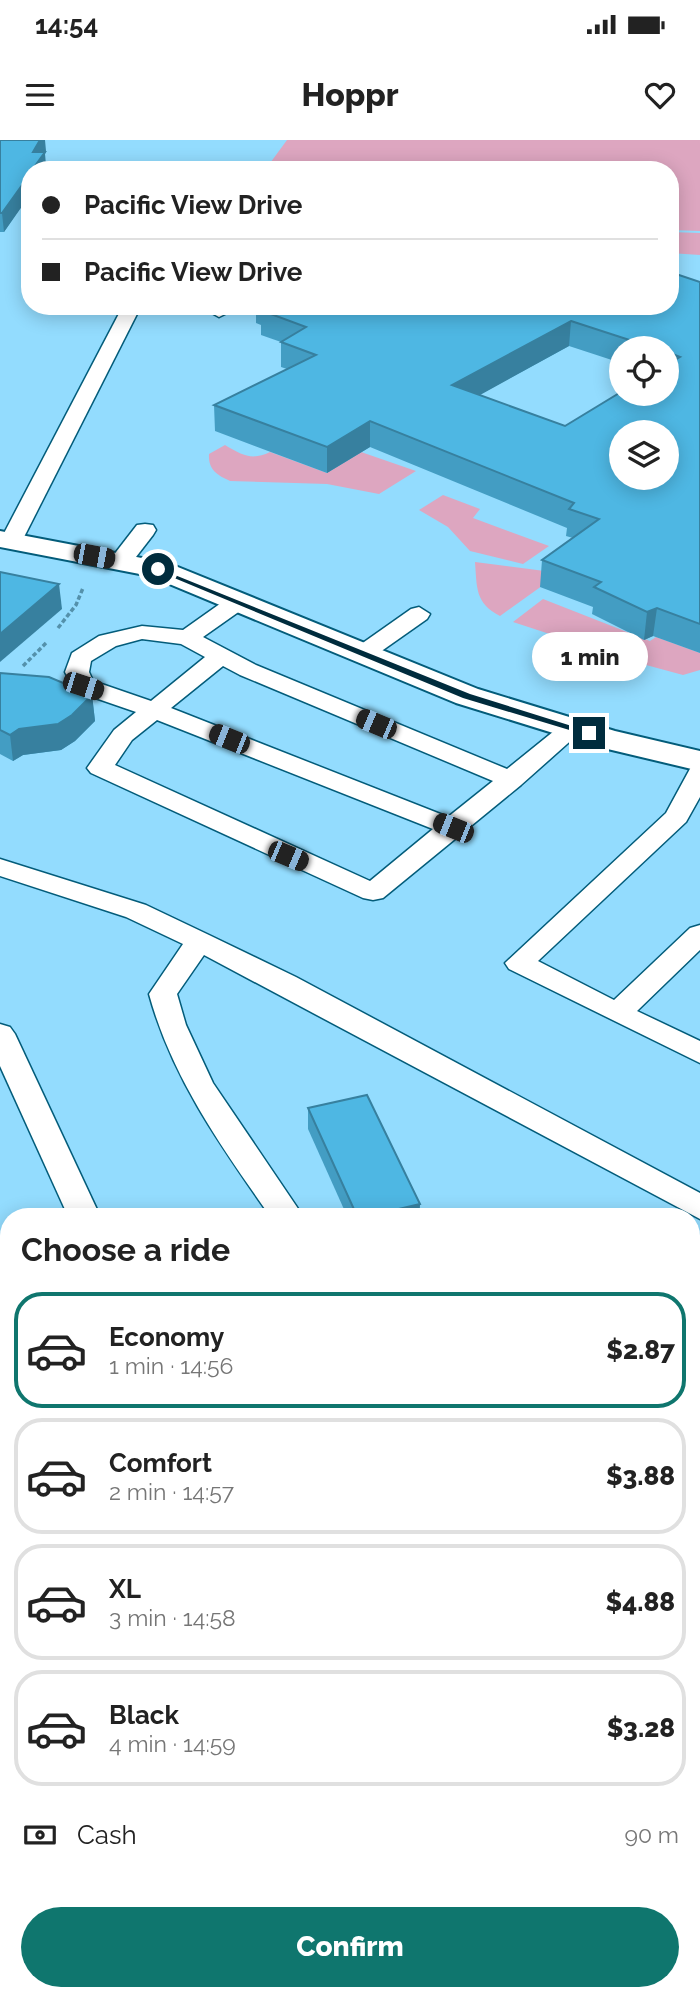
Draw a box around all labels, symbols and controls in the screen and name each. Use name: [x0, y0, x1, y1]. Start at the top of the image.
text: 14:54: [35, 10, 98, 40]
icon: menu: [21, 76, 59, 114]
text: Hoppr: [302, 76, 398, 113]
icon: heart: [641, 76, 679, 114]
text: Pacific View Drive: [84, 190, 302, 220]
text: Pacific View Drive: [84, 257, 302, 287]
map controls: [609, 336, 679, 490]
button: locate: [609, 336, 679, 406]
button: layers: [609, 420, 679, 490]
car: [72, 542, 117, 570]
route start: [142, 553, 174, 585]
callout: 1 min: [531, 631, 647, 680]
text: 1 min: [560, 643, 620, 670]
car: [60, 670, 107, 702]
car: [353, 706, 400, 742]
route end: [573, 717, 605, 749]
car: [206, 721, 253, 757]
car: [430, 810, 477, 846]
car: [265, 838, 312, 874]
text: Choose a ride: [21, 1231, 230, 1268]
icon: car: [25, 1319, 88, 1382]
text: Economy: [109, 1322, 224, 1352]
text: $2.87: [606, 1335, 675, 1365]
text: 1 min · 14:56: [109, 1352, 233, 1379]
icon: car: [25, 1445, 88, 1508]
text: Comfort: [109, 1448, 212, 1478]
text: $3.88: [606, 1461, 675, 1491]
text: 2 min · 14:57: [109, 1478, 234, 1505]
icon: car: [25, 1571, 88, 1634]
text: XL: [109, 1574, 141, 1604]
text: $4.88: [606, 1587, 675, 1617]
text: 3 min · 14:58: [109, 1604, 236, 1631]
icon: car: [25, 1697, 88, 1760]
text: Black: [109, 1700, 179, 1730]
text: $3.28: [607, 1713, 675, 1743]
text: 4 min · 14:59: [109, 1730, 236, 1757]
icon: cash: [21, 1816, 59, 1854]
text: Cash: [77, 1820, 137, 1850]
text: 90 m: [624, 1821, 679, 1848]
button: Confirm: [21, 1907, 679, 1987]

